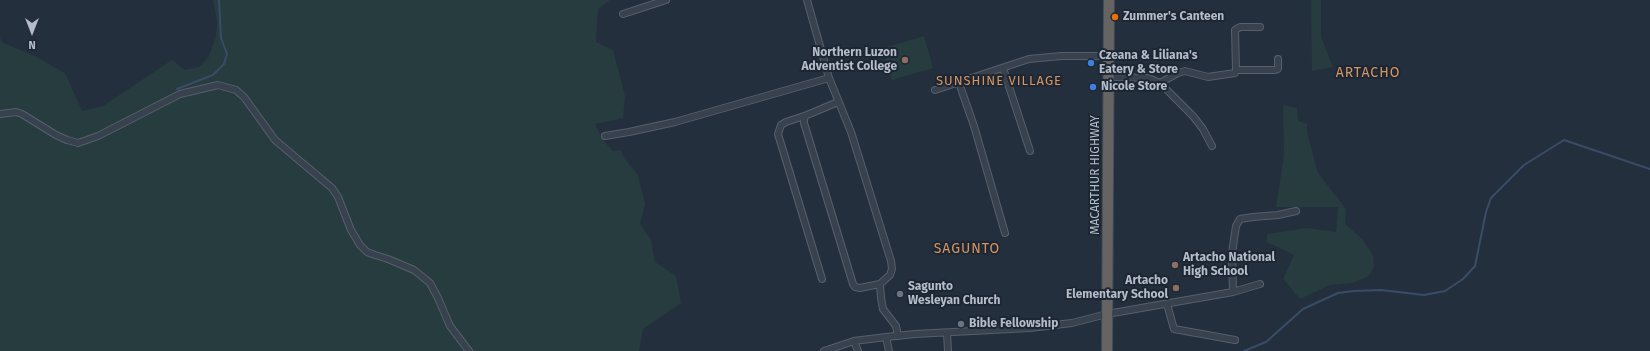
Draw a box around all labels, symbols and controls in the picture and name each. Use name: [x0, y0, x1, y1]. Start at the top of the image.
place label: Zummer's Canteen: [1123, 10, 1224, 24]
north arrow: [12, 12, 52, 52]
marker: Zummer's Canteen: [1110, 12, 1120, 22]
text: N: [28, 38, 36, 51]
place label: Northern Luzon Adventist College: [801, 46, 897, 74]
place label: Czeana & Liliana's Eatery & Store: [1099, 49, 1198, 77]
marker: Northern Luzon Adventist College: [900, 55, 910, 65]
marker: Czeana & Liliana's Eatery & Store: [1086, 58, 1096, 68]
district label: ARTACHO: [1336, 65, 1400, 81]
district label: SUNSHINE VILLAGE: [936, 73, 1062, 89]
place label: Nicole Store: [1101, 80, 1167, 94]
marker: Nicole Store: [1088, 82, 1098, 92]
street label: MACARTHUR HIGHWAY: [1089, 115, 1103, 235]
district label: SAGUNTO: [934, 241, 1000, 257]
place label: Artacho National High School: [1183, 251, 1275, 279]
marker: Artacho National High School: [1170, 260, 1180, 270]
place label: Artacho Elementary School: [1066, 274, 1168, 302]
place label: Sagunto Wesleyan Church: [908, 280, 1000, 308]
marker: Artacho Elementary School: [1171, 283, 1181, 293]
marker: Sagunto Wesleyan Church: [895, 289, 905, 299]
place label: Bible Fellowship: [969, 317, 1058, 331]
marker: Bible Fellowship: [956, 319, 966, 329]

